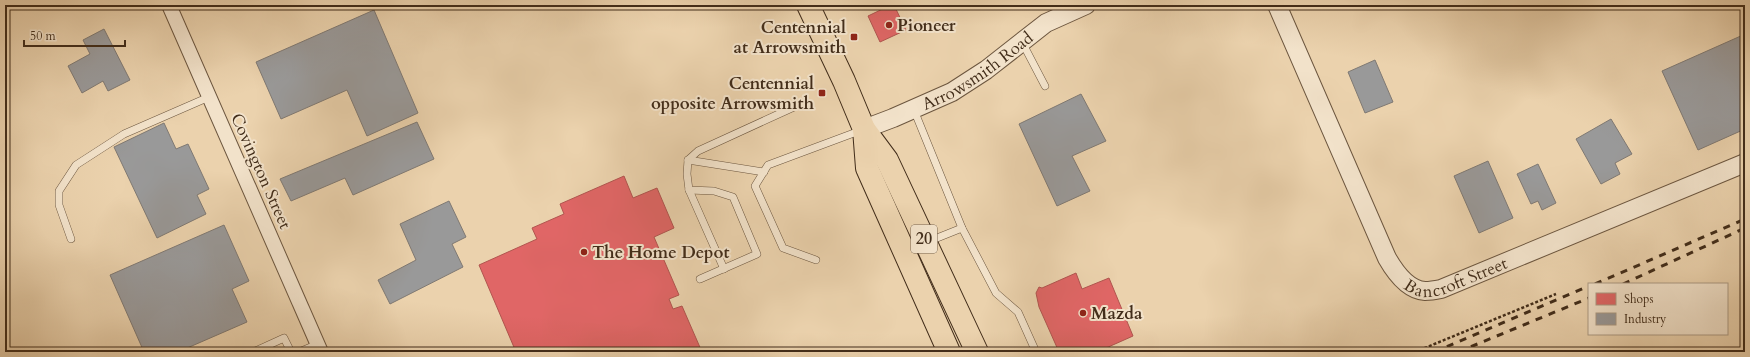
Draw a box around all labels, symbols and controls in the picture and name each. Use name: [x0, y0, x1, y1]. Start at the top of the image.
place label: Pioneer: [897, 14, 956, 37]
place label: Centennial at Arrowsmith: [734, 16, 846, 59]
marker: Pioneer: [884, 20, 894, 30]
scale bar: [24, 22, 125, 48]
street label: Arrowsmith Road: [918, 26, 1038, 115]
text: 50 m: [30, 28, 57, 44]
marker: Centennial at Arrowsmith: [849, 32, 859, 42]
place label: Centennial opposite Arrowsmith: [651, 72, 814, 115]
marker: Centennial opposite Arrowsmith: [817, 88, 827, 98]
street label: Covington Street: [225, 109, 297, 233]
road number: 20: [911, 225, 937, 253]
place label: The Home Depot: [592, 241, 729, 264]
marker: The Home Depot: [579, 247, 589, 257]
street label: Bancroft Street: [1400, 251, 1511, 303]
legend: [1588, 283, 1728, 335]
text: Shops: [1624, 291, 1653, 307]
place label: Mazda: [1091, 302, 1143, 325]
marker: Mazda: [1078, 308, 1088, 318]
text: Industry: [1624, 311, 1667, 327]

